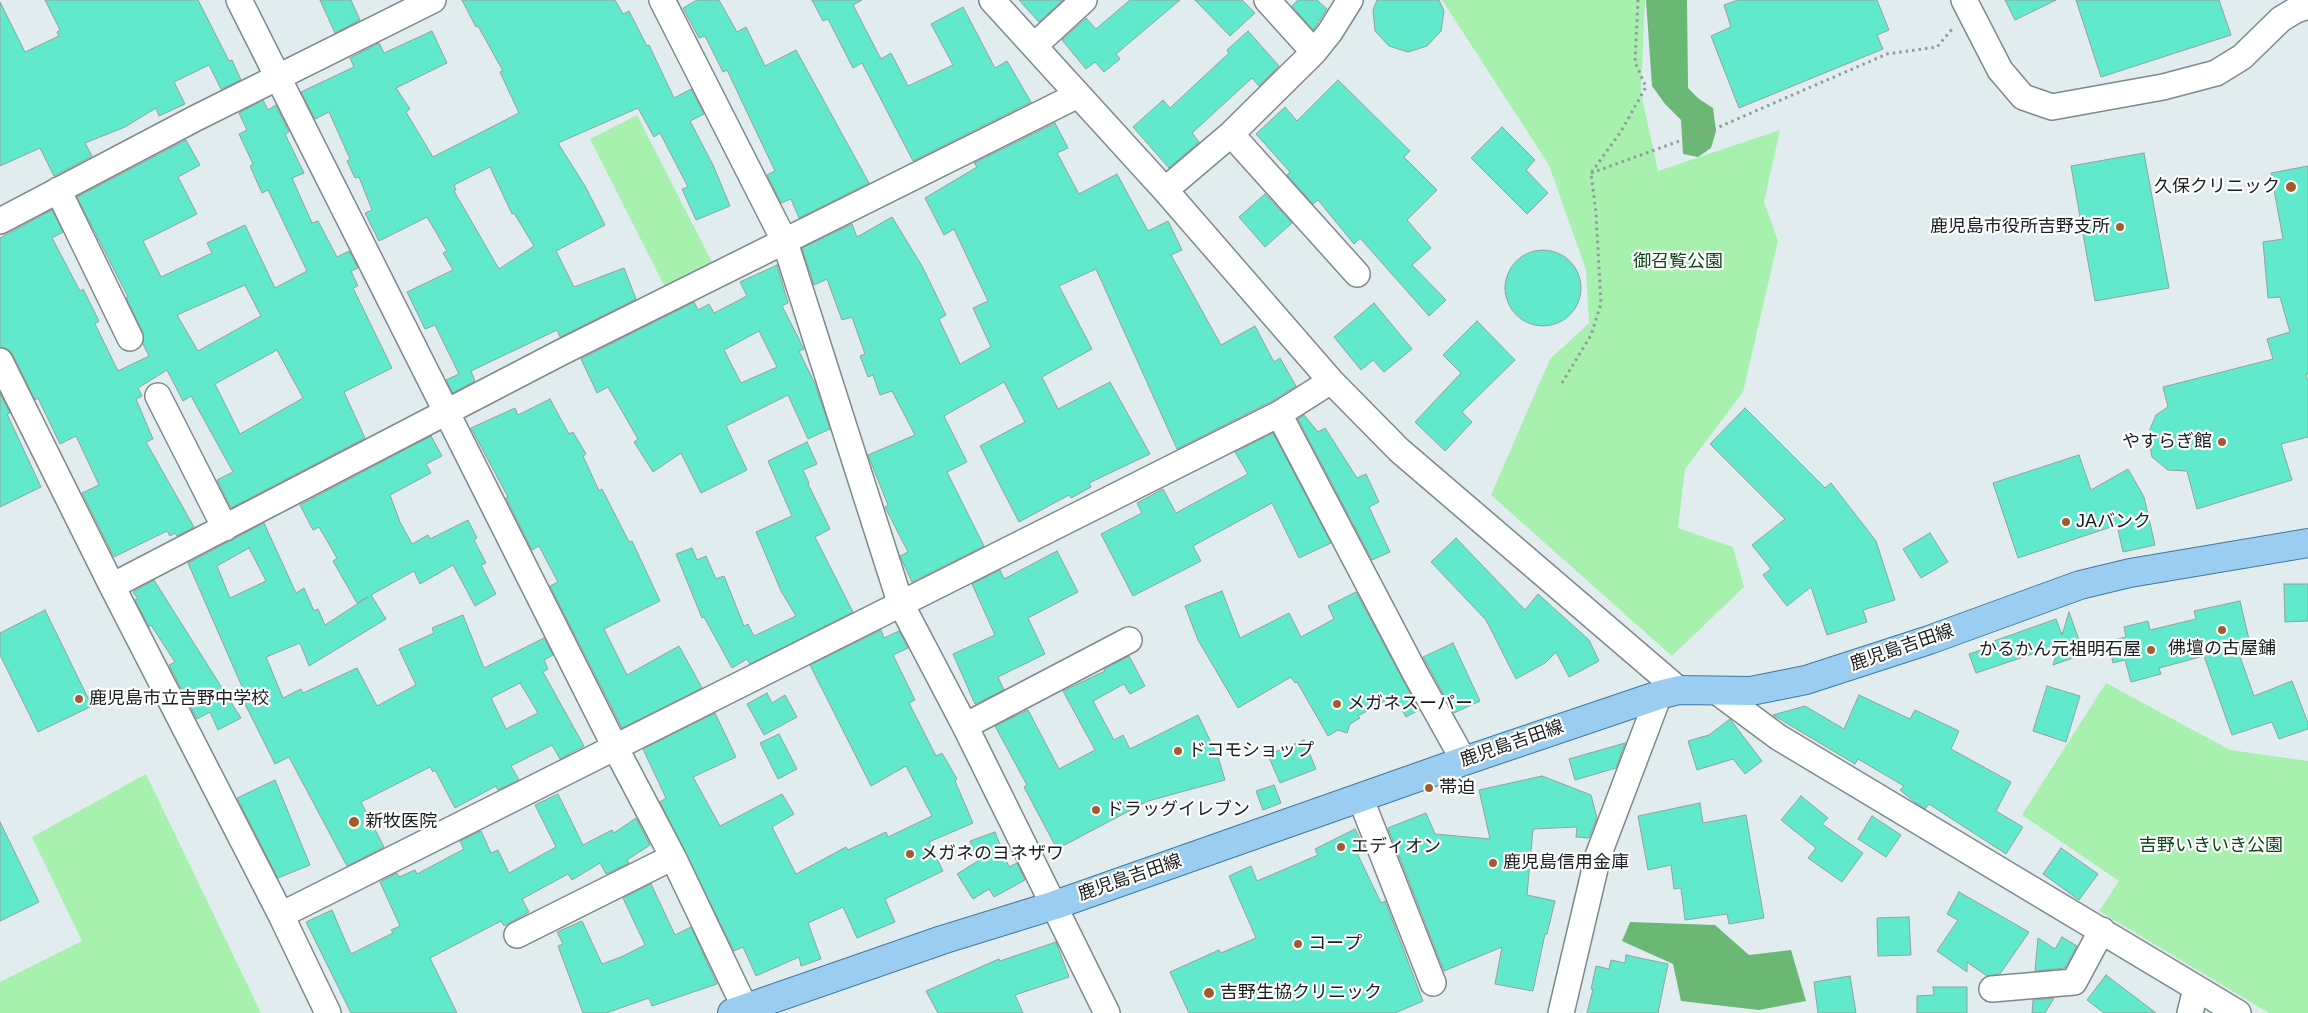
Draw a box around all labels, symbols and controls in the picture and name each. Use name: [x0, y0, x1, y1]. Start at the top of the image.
place label: 久保クリニック: [2154, 176, 2280, 198]
marker: 久保クリニック: [2284, 180, 2298, 194]
place label: 鹿児島市役所吉野支所: [1930, 216, 2110, 238]
marker: 鹿児島市役所吉野支所: [2114, 221, 2126, 233]
park label: 御召覧公園: [1633, 251, 1723, 273]
place label: やすらぎ館: [2122, 431, 2212, 453]
marker: やすらぎ館: [2216, 436, 2228, 448]
place label: JAバンク: [2076, 511, 2151, 533]
marker: JAバンク: [2060, 516, 2072, 528]
street label: 鹿児島吉田線: [1847, 620, 1957, 676]
marker: 佛壇の古屋鋪: [2216, 624, 2228, 636]
place label: 佛壇の古屋鋪: [2168, 638, 2276, 660]
place label: かるかん元祖明石屋: [1979, 639, 2141, 661]
marker: かるかん元祖明石屋: [2145, 644, 2157, 656]
place label: 鹿児島市立吉野中学校: [89, 688, 269, 710]
marker: 鹿児島市立吉野中学校: [73, 693, 85, 705]
place label: メガネスーパー: [1347, 693, 1473, 715]
marker: メガネスーパー: [1331, 698, 1343, 710]
street label: 鹿児島吉田線: [1457, 716, 1567, 772]
place label: ドコモショップ: [1188, 740, 1314, 762]
marker: ドコモショップ: [1172, 745, 1184, 757]
place label: 帯迫: [1439, 777, 1475, 799]
marker: 帯迫: [1423, 782, 1435, 794]
place label: ドラッグイレブン: [1106, 799, 1250, 821]
marker: ドラッグイレブン: [1090, 804, 1102, 816]
place label: 新牧医院: [365, 811, 437, 833]
marker: 新牧医院: [347, 815, 361, 829]
park label: 吉野いきいき公園: [2139, 835, 2283, 857]
place label: エディオン: [1351, 836, 1441, 858]
marker: エディオン: [1335, 841, 1347, 853]
place label: メガネのヨネザワ: [920, 843, 1064, 865]
marker: メガネのヨネザワ: [904, 848, 916, 860]
street label: 鹿児島吉田線: [1075, 850, 1185, 906]
place label: 鹿児島信用金庫: [1503, 852, 1629, 874]
marker: 鹿児島信用金庫: [1487, 857, 1499, 869]
place label: コープ: [1308, 933, 1362, 955]
marker: コープ: [1292, 938, 1304, 950]
place label: 吉野生協クリニック: [1220, 982, 1382, 1004]
marker: 吉野生協クリニック: [1202, 986, 1216, 1000]

